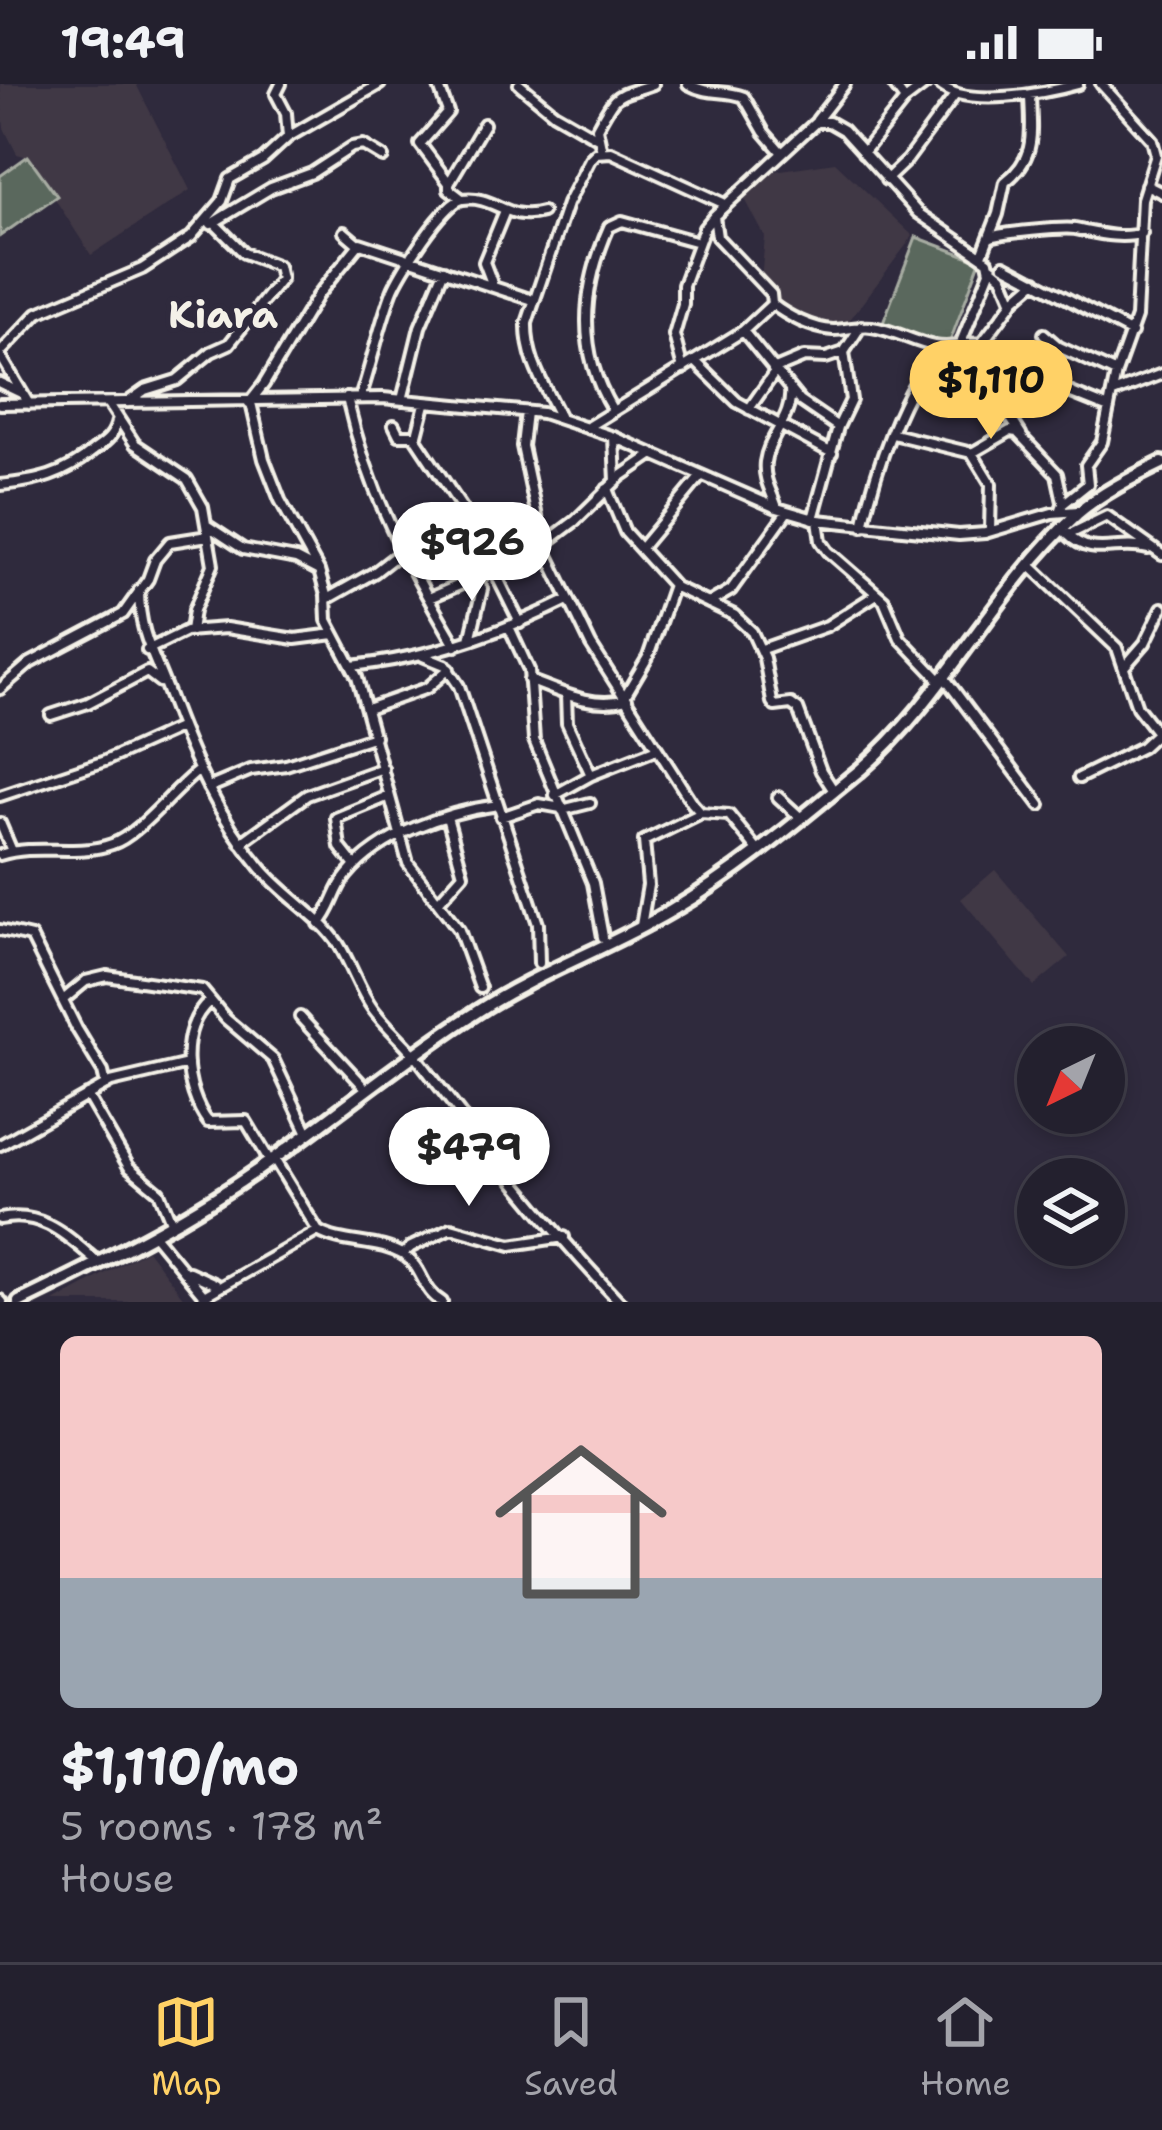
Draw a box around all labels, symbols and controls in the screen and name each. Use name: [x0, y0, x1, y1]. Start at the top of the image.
text: 19:49: [60, 12, 186, 72]
district label: Kiara: [168, 288, 278, 340]
pin: $1,110: [893, 340, 1089, 442]
text: $1,110: [937, 353, 1046, 405]
pin: $926: [401, 502, 543, 604]
text: $926: [419, 515, 525, 567]
north arrow: [1017, 1026, 1125, 1134]
map controls: [1017, 1026, 1125, 1266]
pin: $479: [398, 1107, 540, 1209]
text: $479: [416, 1120, 522, 1172]
button: layers: [1017, 1158, 1125, 1266]
icon: home: [473, 1414, 689, 1630]
text: $1,110/mo: [60, 1732, 299, 1800]
text: 5 rooms · 178 m²: [60, 1800, 383, 1852]
text: House: [60, 1852, 175, 1904]
tab: Map: [151, 1989, 222, 2106]
tab: Saved: [524, 1989, 618, 2106]
tab: Home: [920, 1989, 1011, 2106]

